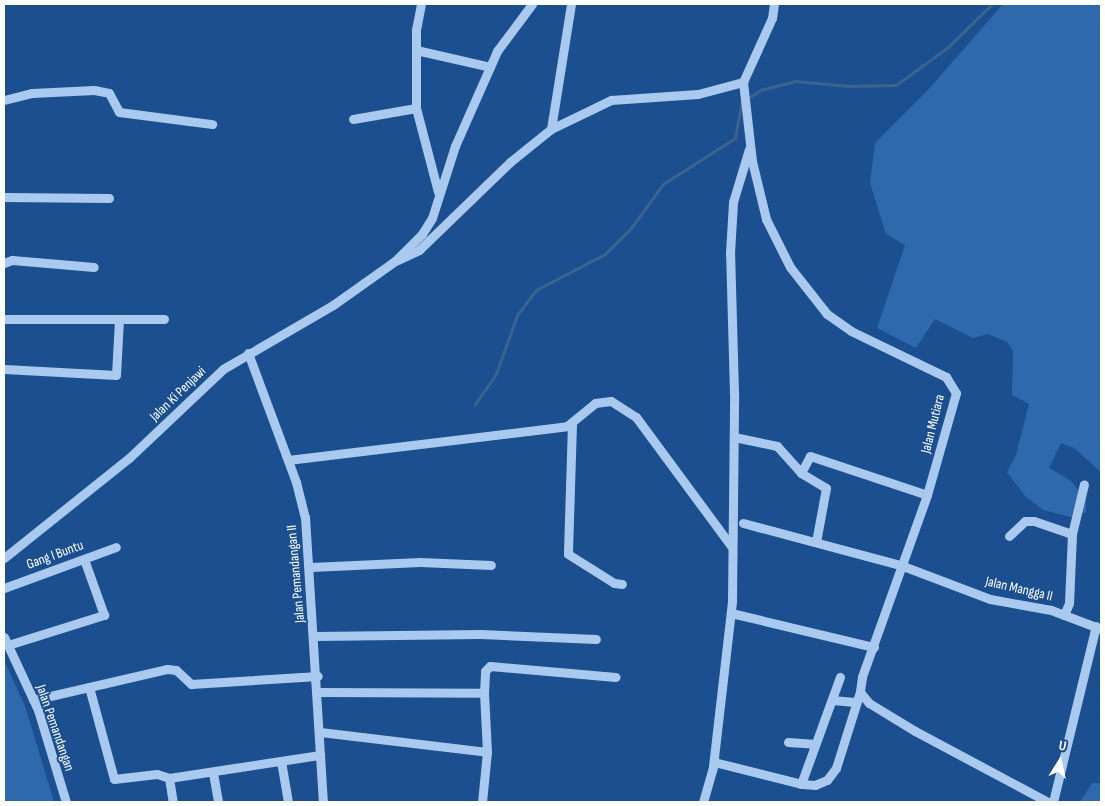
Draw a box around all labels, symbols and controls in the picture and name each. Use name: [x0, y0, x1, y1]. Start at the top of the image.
street label: Jalan Ki Penjawi: [146, 363, 210, 425]
street label: Jalan Mutiara: [918, 393, 948, 455]
street label: Jalan Pemandangan II: [283, 524, 309, 624]
street label: Gang I Buntu: [24, 537, 86, 573]
street label: Jalan Mangga II: [984, 573, 1054, 605]
street label: Jalan Pemandangan: [32, 683, 78, 773]
north arrow: [1035, 736, 1085, 786]
text: U: [1058, 737, 1068, 755]

